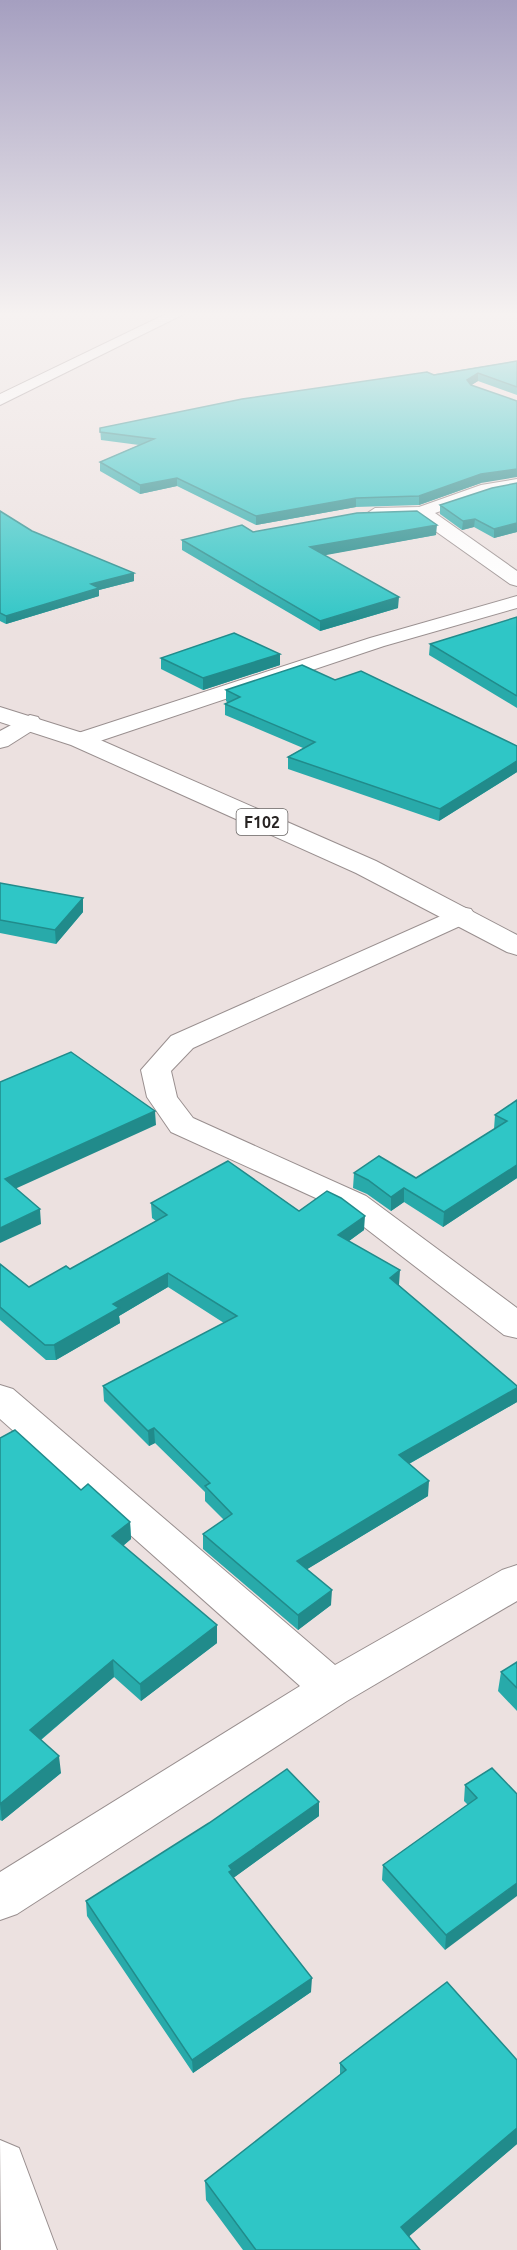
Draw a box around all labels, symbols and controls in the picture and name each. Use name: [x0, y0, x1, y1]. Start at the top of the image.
road number: F102: [236, 809, 288, 835]

